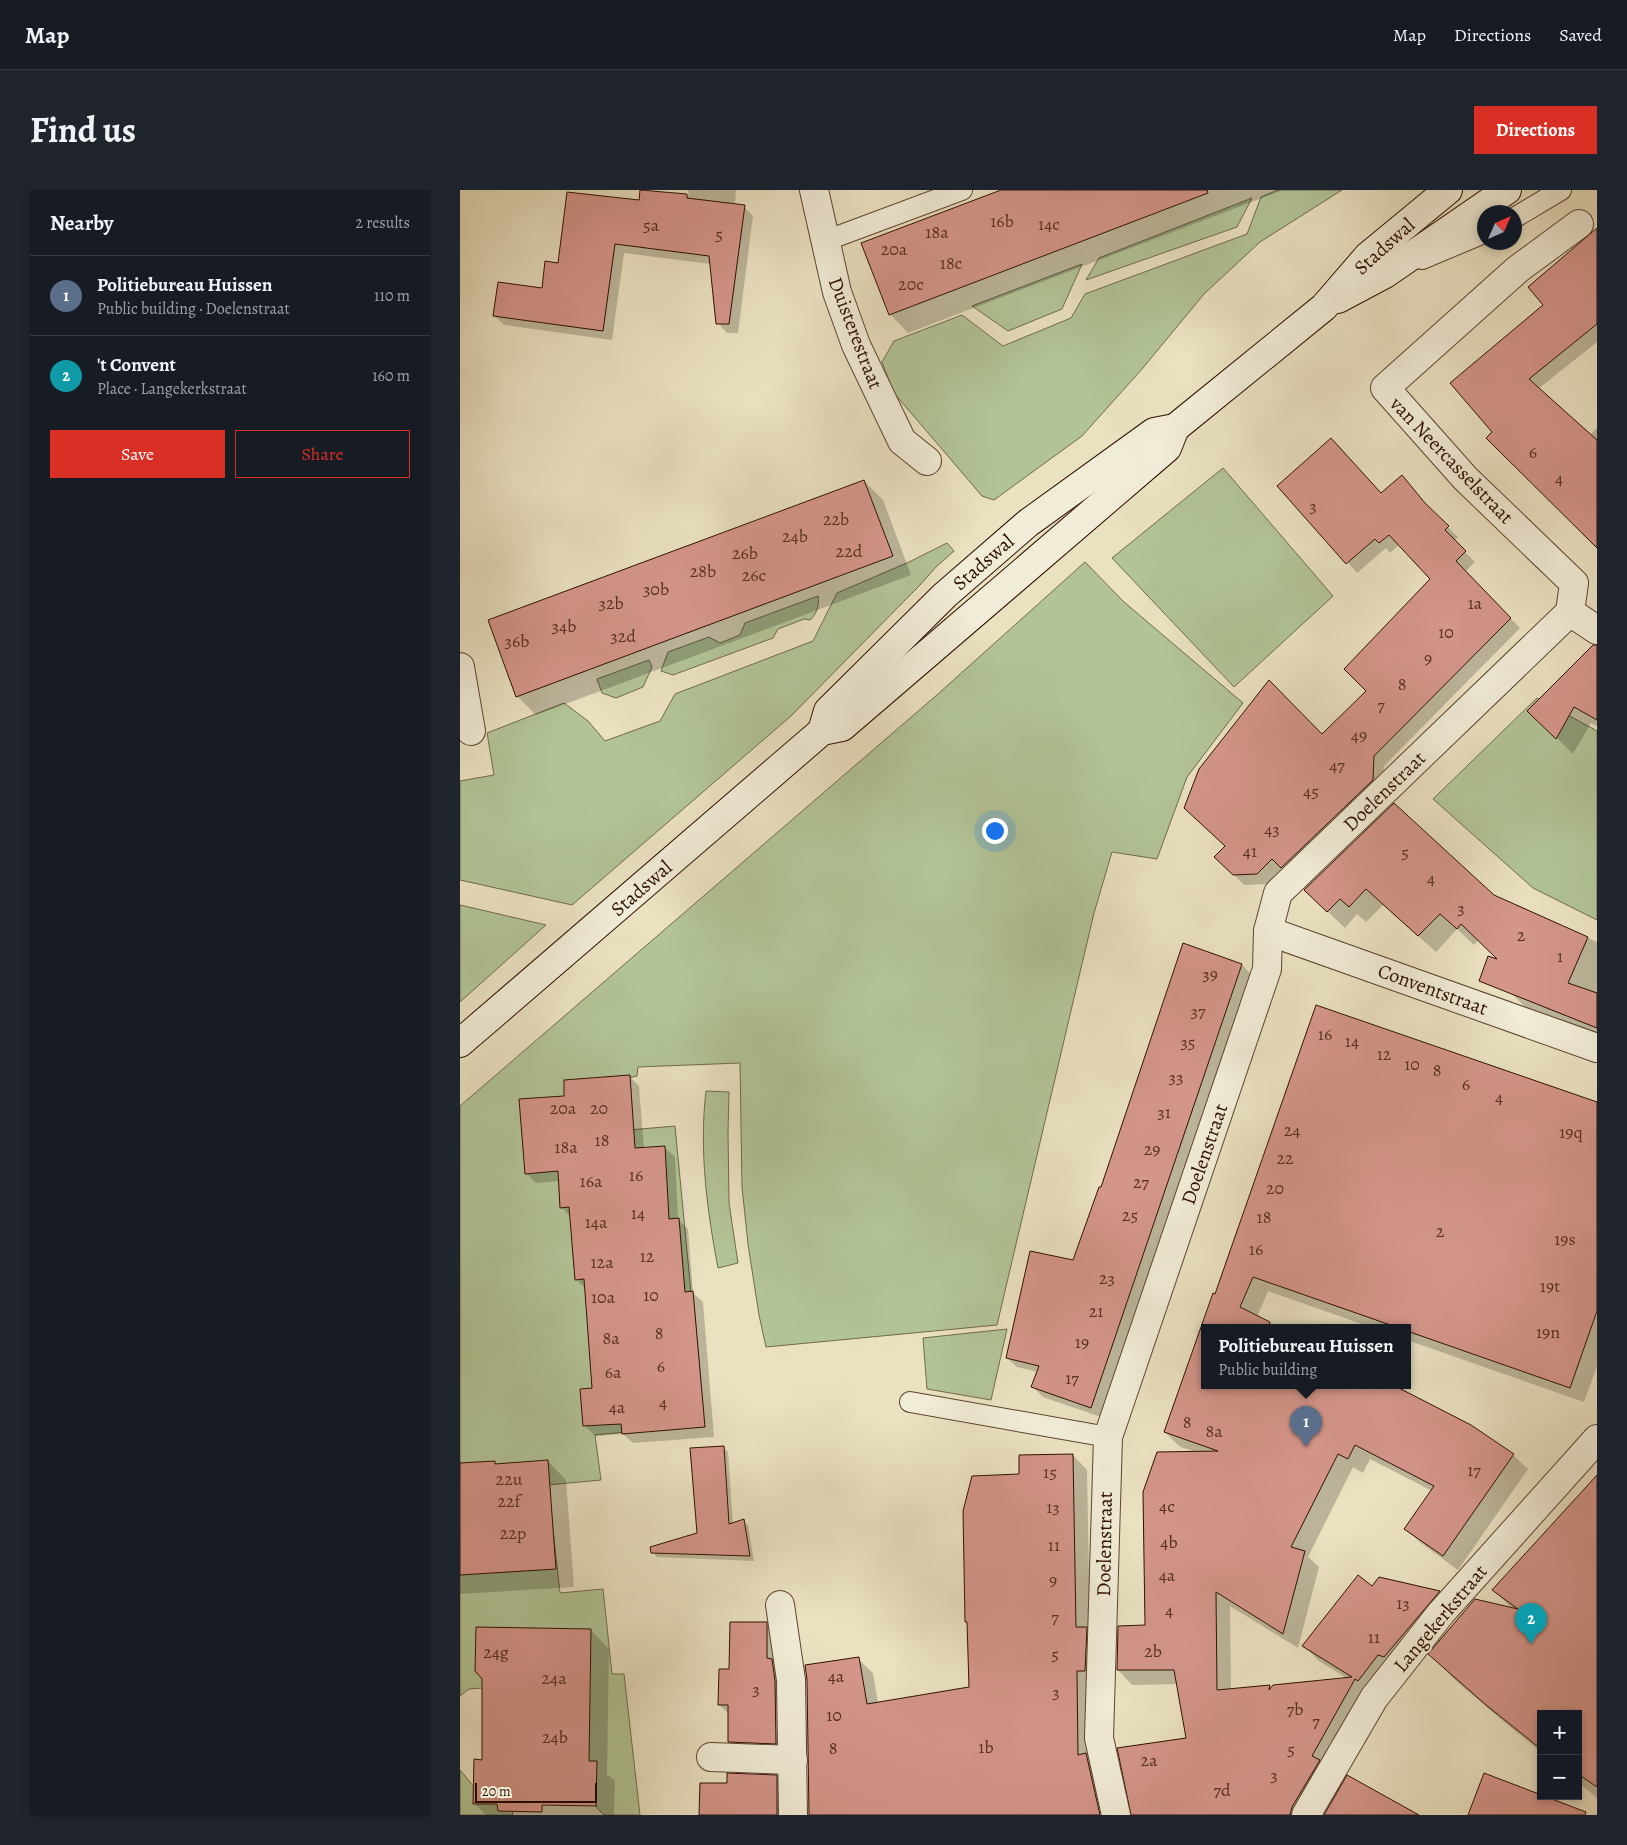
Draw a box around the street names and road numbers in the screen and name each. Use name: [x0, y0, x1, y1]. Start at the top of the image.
street label: Stadswal: [1348, 212, 1421, 281]
street label: Duisterestraat: [822, 273, 889, 393]
street label: van Neercasselstraat: [1383, 390, 1520, 530]
street label: Stadswal: [947, 528, 1020, 597]
street label: Doelenstraat: [1337, 745, 1432, 838]
street label: Stadswal: [605, 854, 678, 923]
street label: Conventstraat: [1374, 957, 1492, 1022]
street label: Doelenstraat: [1175, 1100, 1234, 1208]
street label: Doelenstraat: [1090, 1491, 1119, 1597]
street label: Langekerkstraat: [1387, 1558, 1494, 1678]

